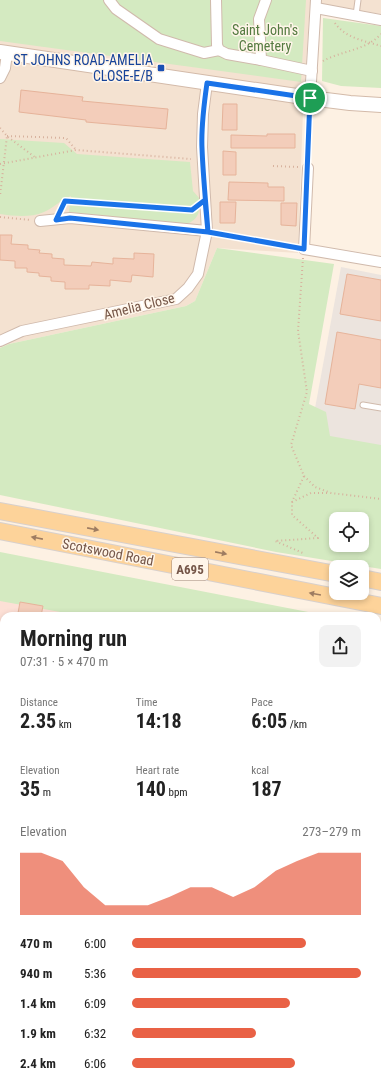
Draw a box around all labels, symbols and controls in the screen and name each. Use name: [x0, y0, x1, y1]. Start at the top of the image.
park label: Saint John's Cemetery: [232, 22, 298, 54]
place label: ST JOHNS ROAD-AMELIA CLOSE-E/B: [13, 52, 153, 84]
marker: ST JOHNS ROAD-AMELIA CLOSE-E/B: [156, 63, 166, 73]
pin: [293, 81, 327, 115]
icon: arrive: [299, 87, 321, 109]
street label: Amelia Close: [102, 289, 177, 323]
map controls: [329, 512, 369, 600]
button: locate: [329, 512, 369, 552]
one-way arrow: [87, 526, 99, 532]
one-way arrow: [30, 535, 43, 541]
street label: Scotswood Road: [61, 535, 155, 569]
one-way arrow: [215, 550, 227, 556]
road number: A695: [172, 558, 208, 580]
button: layers: [329, 560, 369, 600]
one-way arrow: [309, 590, 321, 596]
button: share: [319, 625, 361, 667]
text: Morning run: [20, 626, 127, 651]
text: 07:31 · 5 × 470 m: [20, 654, 108, 669]
text: Distance: [20, 696, 58, 709]
text: Time: [136, 696, 157, 709]
text: Pace: [251, 696, 273, 709]
text: 2.35: [20, 709, 56, 733]
text: 14:18: [136, 709, 182, 733]
text: 6:05: [251, 709, 287, 733]
text: km: [56, 718, 72, 731]
text: /km: [287, 718, 307, 731]
text: Elevation: [20, 764, 60, 777]
text: Heart rate: [136, 764, 179, 777]
text: kcal: [251, 764, 269, 777]
text: 35: [20, 777, 40, 801]
text: 140: [136, 777, 166, 801]
text: 187: [251, 777, 282, 801]
text: m: [40, 786, 51, 799]
text: bpm: [166, 786, 188, 799]
text: Elevation: [20, 824, 67, 839]
text: 273–279 m: [302, 824, 361, 839]
text: 470 m: [20, 936, 52, 951]
text: 6:00: [84, 936, 106, 951]
text: 940 m: [20, 966, 52, 981]
text: 5:36: [84, 966, 106, 981]
text: 1.4 km: [20, 996, 56, 1011]
text: 6:09: [84, 996, 106, 1011]
text: 1.9 km: [20, 1026, 56, 1041]
text: 6:32: [84, 1026, 106, 1041]
text: 2.4 km: [20, 1056, 56, 1071]
text: 6:06: [84, 1056, 106, 1071]

